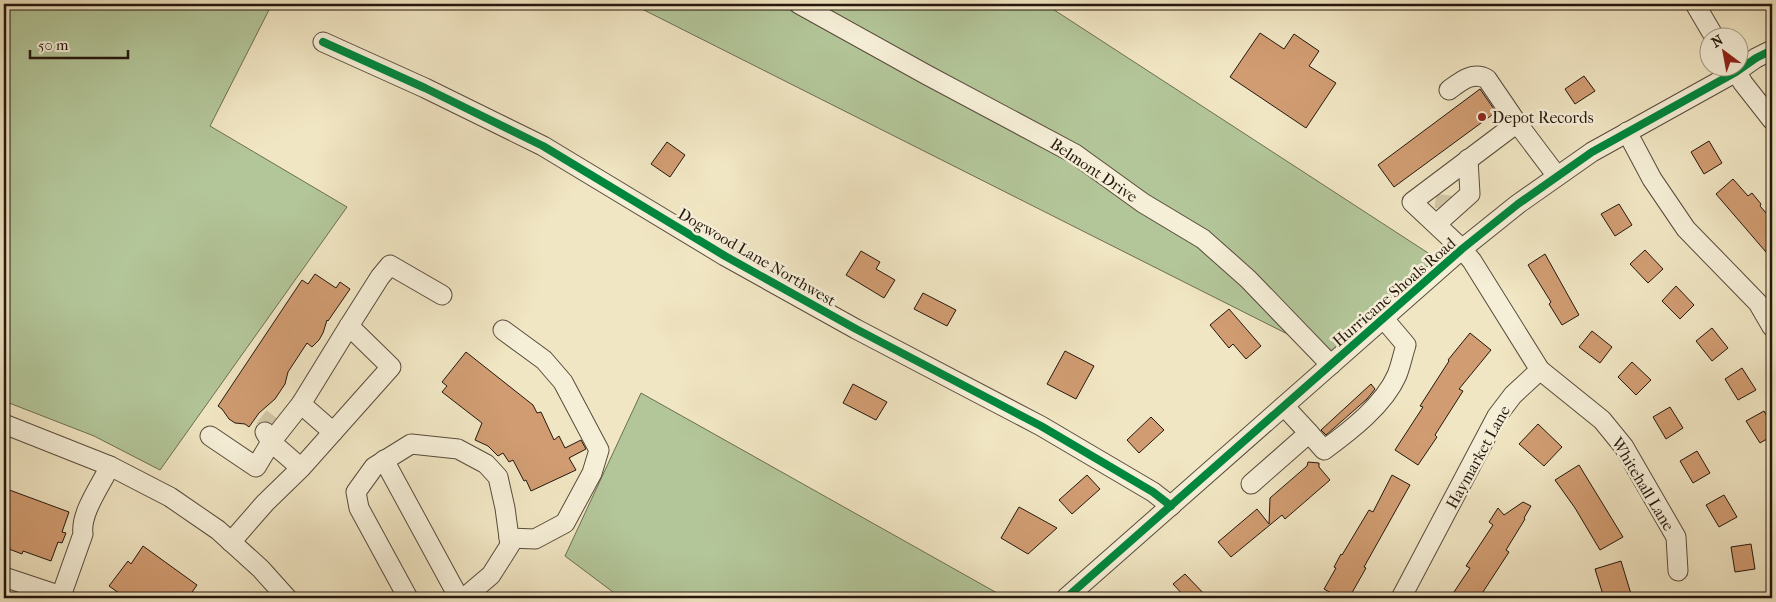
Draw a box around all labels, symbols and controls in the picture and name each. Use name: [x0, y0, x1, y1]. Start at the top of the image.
scale bar: [30, 28, 128, 60]
north arrow: [1698, 28, 1748, 78]
text: N: [1708, 31, 1727, 51]
text: 50 m: [38, 36, 69, 54]
place label: Depot Records: [1492, 108, 1594, 127]
marker: Depot Records: [1476, 111, 1488, 123]
street label: Belmont Drive: [1047, 134, 1141, 206]
street label: Dogwood Lane Northwest: [675, 204, 840, 310]
street label: Hurricane Shoals Road: [1329, 233, 1460, 351]
street label: Haymarket Lane: [1442, 402, 1514, 512]
street label: Whitehall Lane: [1607, 433, 1678, 534]

